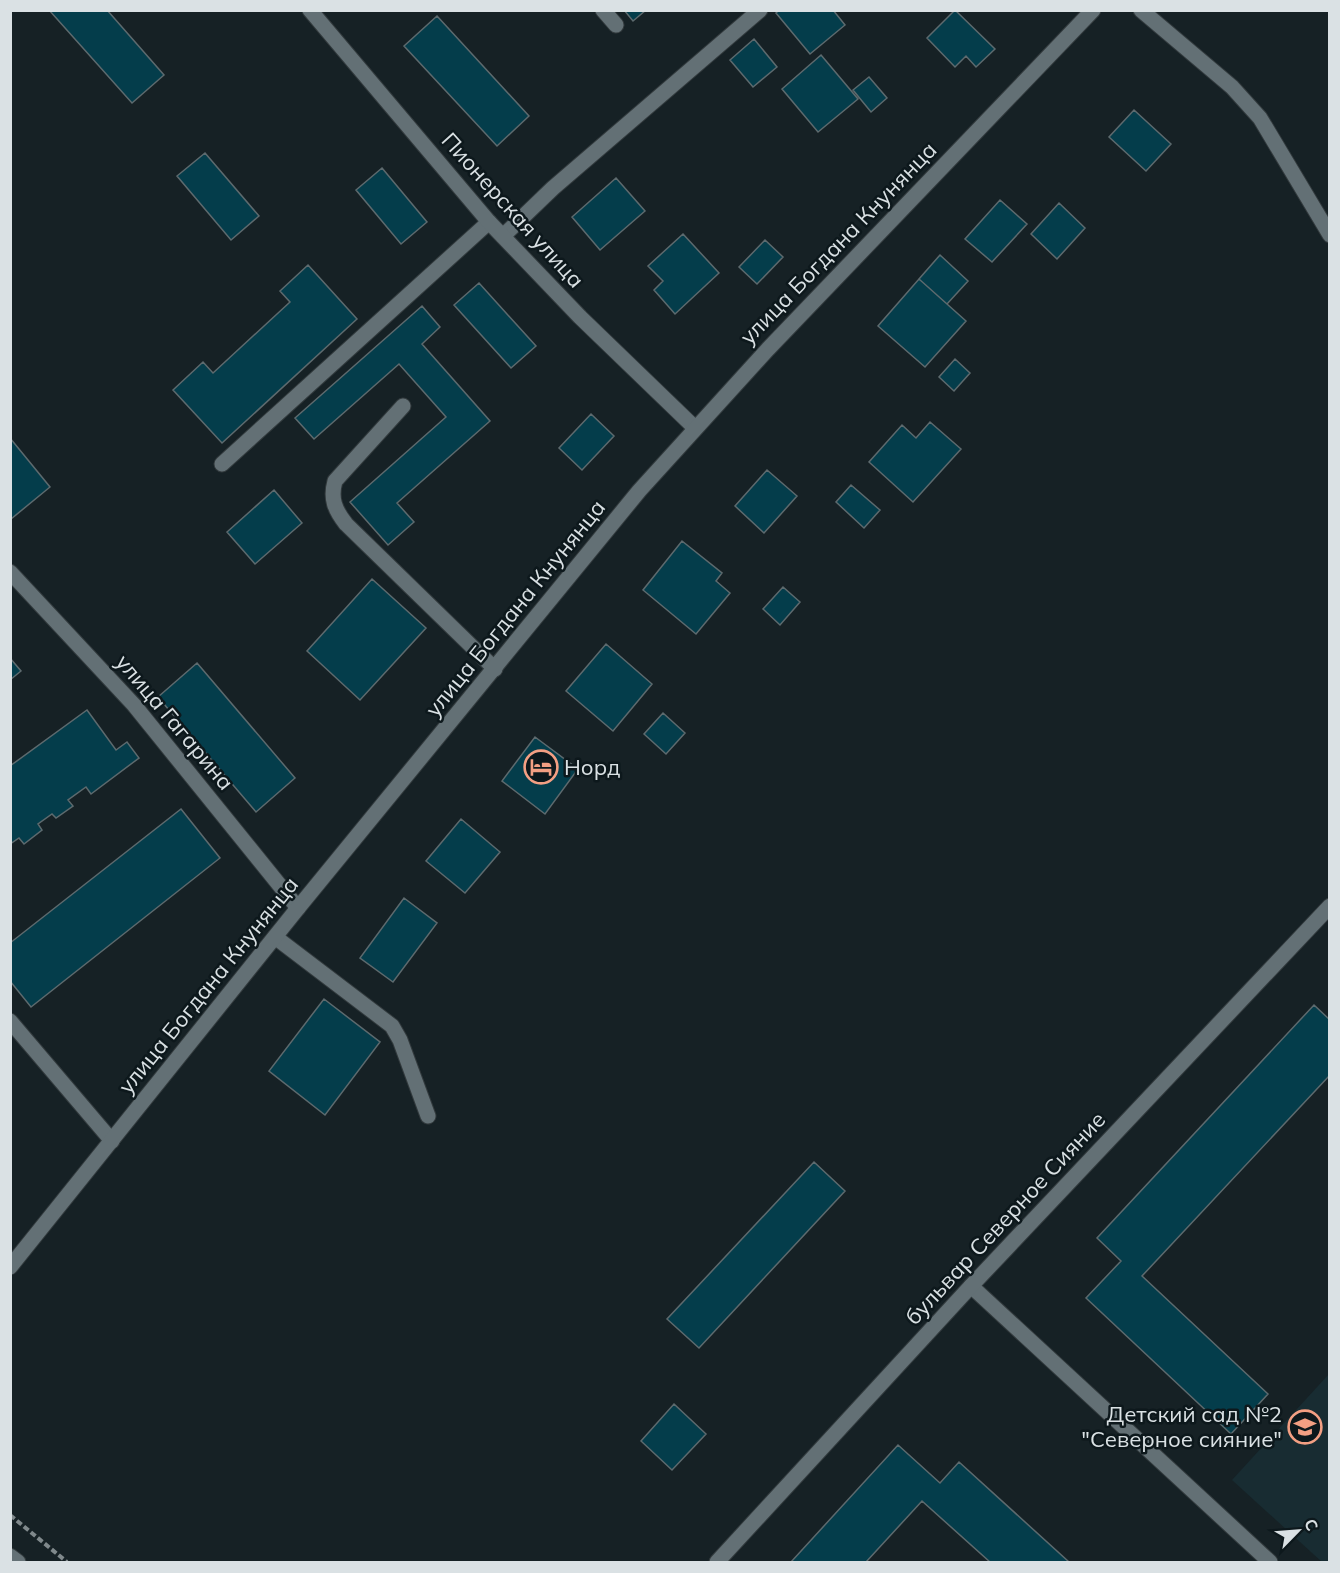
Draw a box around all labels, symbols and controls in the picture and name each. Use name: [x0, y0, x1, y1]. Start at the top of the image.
street label: Пионерская улица: [436, 126, 590, 294]
street label: улица Богдана Кнунянца: [734, 136, 942, 350]
street label: улица Богдана Кнунянца: [419, 494, 611, 722]
street label: улица Гагарина: [110, 648, 240, 796]
hotel icon: Норд: [523, 749, 559, 785]
place label: Норд: [564, 753, 620, 781]
street label: улица Богдана Кнунянца: [112, 871, 304, 1099]
street label: бульвар Северное Сияние: [899, 1106, 1111, 1330]
place label: Детский сад №2 "Северное сияние": [1081, 1400, 1282, 1453]
school or university icon: Детский сад №2 "Северное сияние": [1287, 1409, 1323, 1445]
north arrow: [1268, 1501, 1328, 1561]
text: С: [1300, 1515, 1323, 1534]

